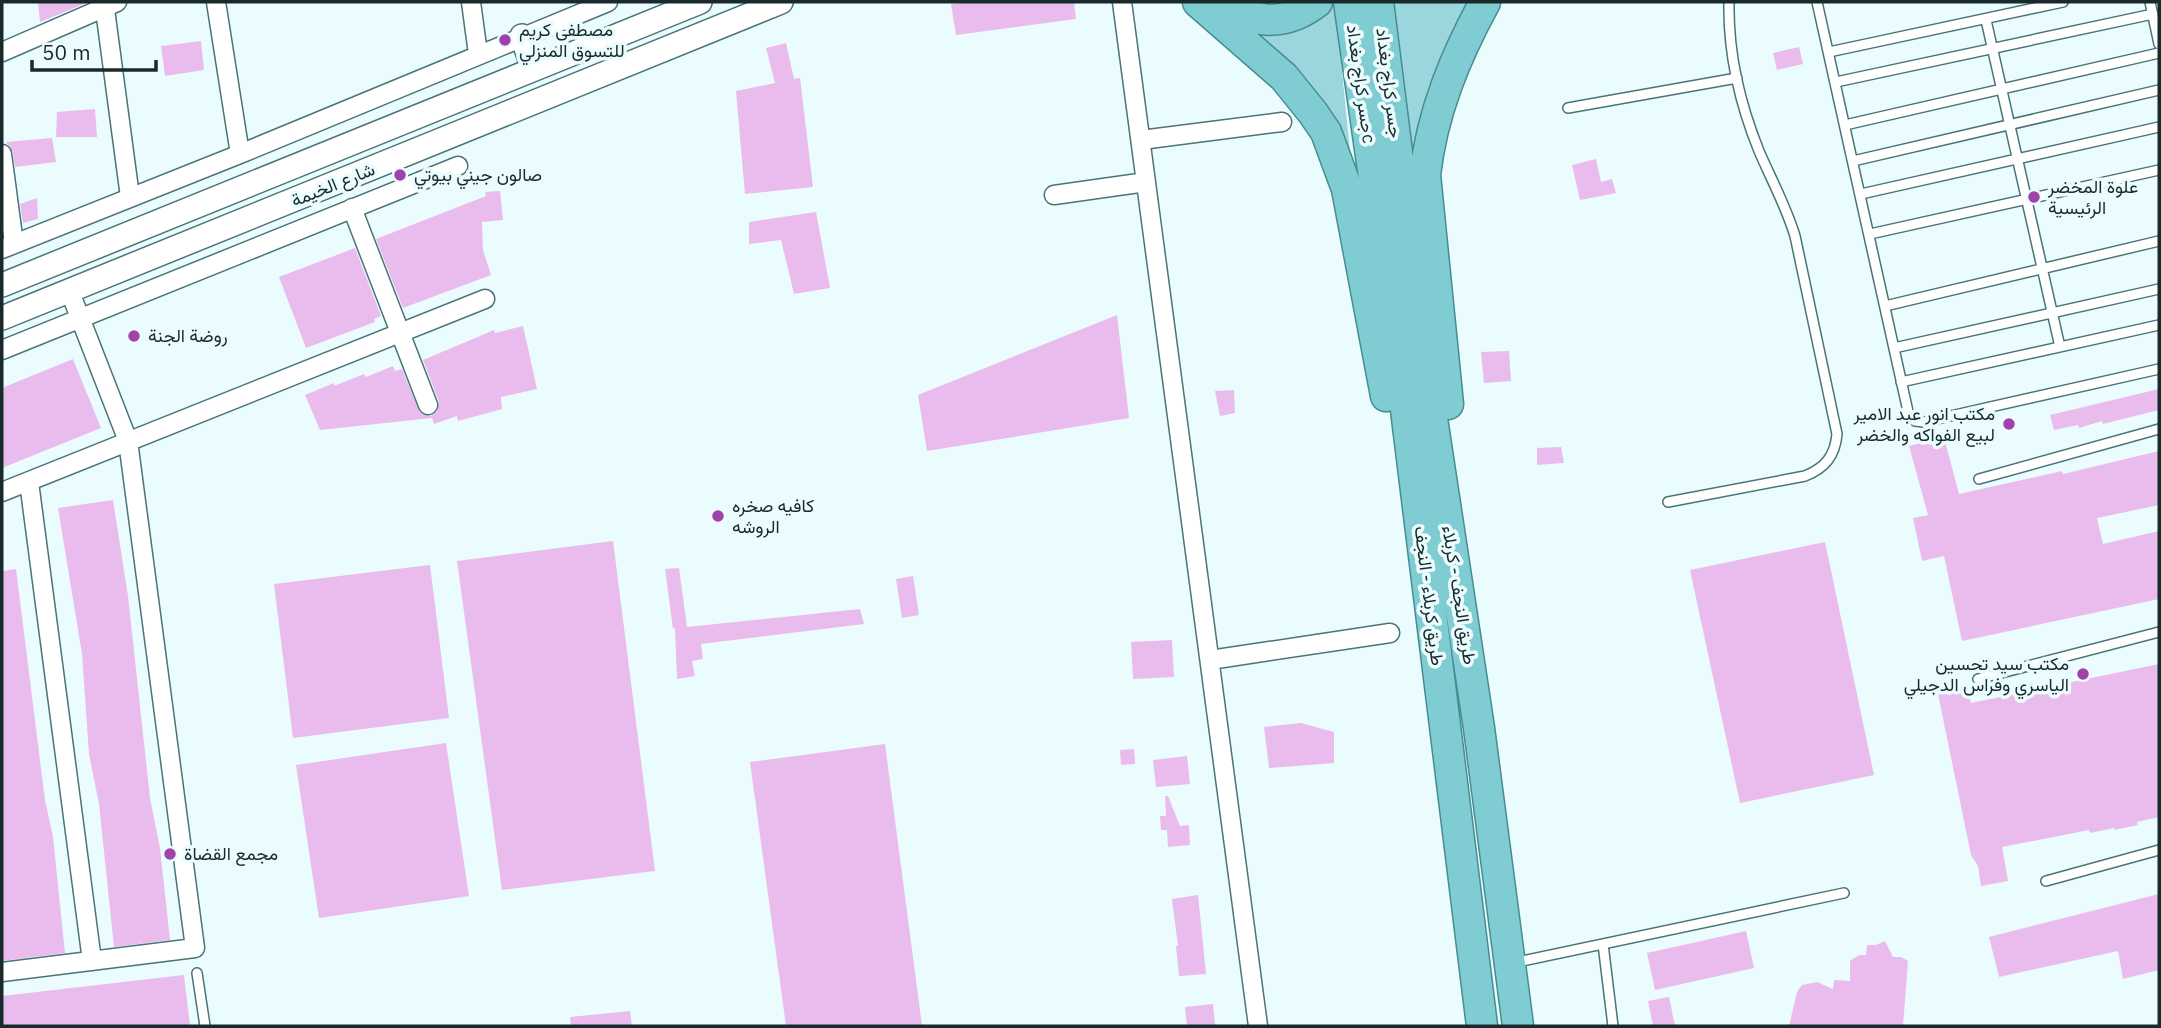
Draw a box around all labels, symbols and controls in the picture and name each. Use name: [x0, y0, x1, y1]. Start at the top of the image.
place label: مصطفى كريم للتسوق المنزلي: [519, 18, 625, 66]
street label: جسر كراج بغدادc: [1341, 23, 1381, 145]
street label: جسر كراج بغداد: [1370, 27, 1408, 139]
scale bar: [32, 28, 156, 72]
marker: مصطفى كريم للتسوق المنزلي: [497, 32, 513, 48]
text: 50 m: [42, 38, 91, 66]
street label: شارع الخيمة: [288, 157, 378, 213]
place label: صالون جيني بيوتي: [414, 163, 542, 190]
marker: صالون جيني بيوتي: [392, 167, 408, 183]
place label: علوة المخضر الرئيسية: [2047, 175, 2138, 219]
marker: علوة المخضر الرئيسية: [2026, 189, 2042, 205]
place label: روضة الجنة: [148, 324, 228, 347]
marker: روضة الجنة: [126, 328, 142, 344]
place label: مكتب انور عبد الامير لبيع الفواكه والخضر: [1853, 402, 1995, 447]
marker: مكتب انور عبد الامير لبيع الفواكه والخضر: [2001, 416, 2017, 432]
place label: كافيه صخره الروشه: [732, 494, 814, 538]
marker: كافيه صخره الروشه: [710, 508, 726, 524]
street label: طريق النجف - کربلاء: [1437, 524, 1482, 666]
street label: طريق کربلاء - النجف: [1410, 525, 1449, 667]
place label: مكتب سيد تحسين الياسري وفراس الدجيلي: [1904, 652, 2069, 700]
marker: مكتب سيد تحسين الياسري وفراس الدجيلي: [2075, 666, 2091, 682]
place label: مجمع القضاة: [184, 842, 278, 866]
marker: مجمع القضاة: [162, 846, 178, 862]

